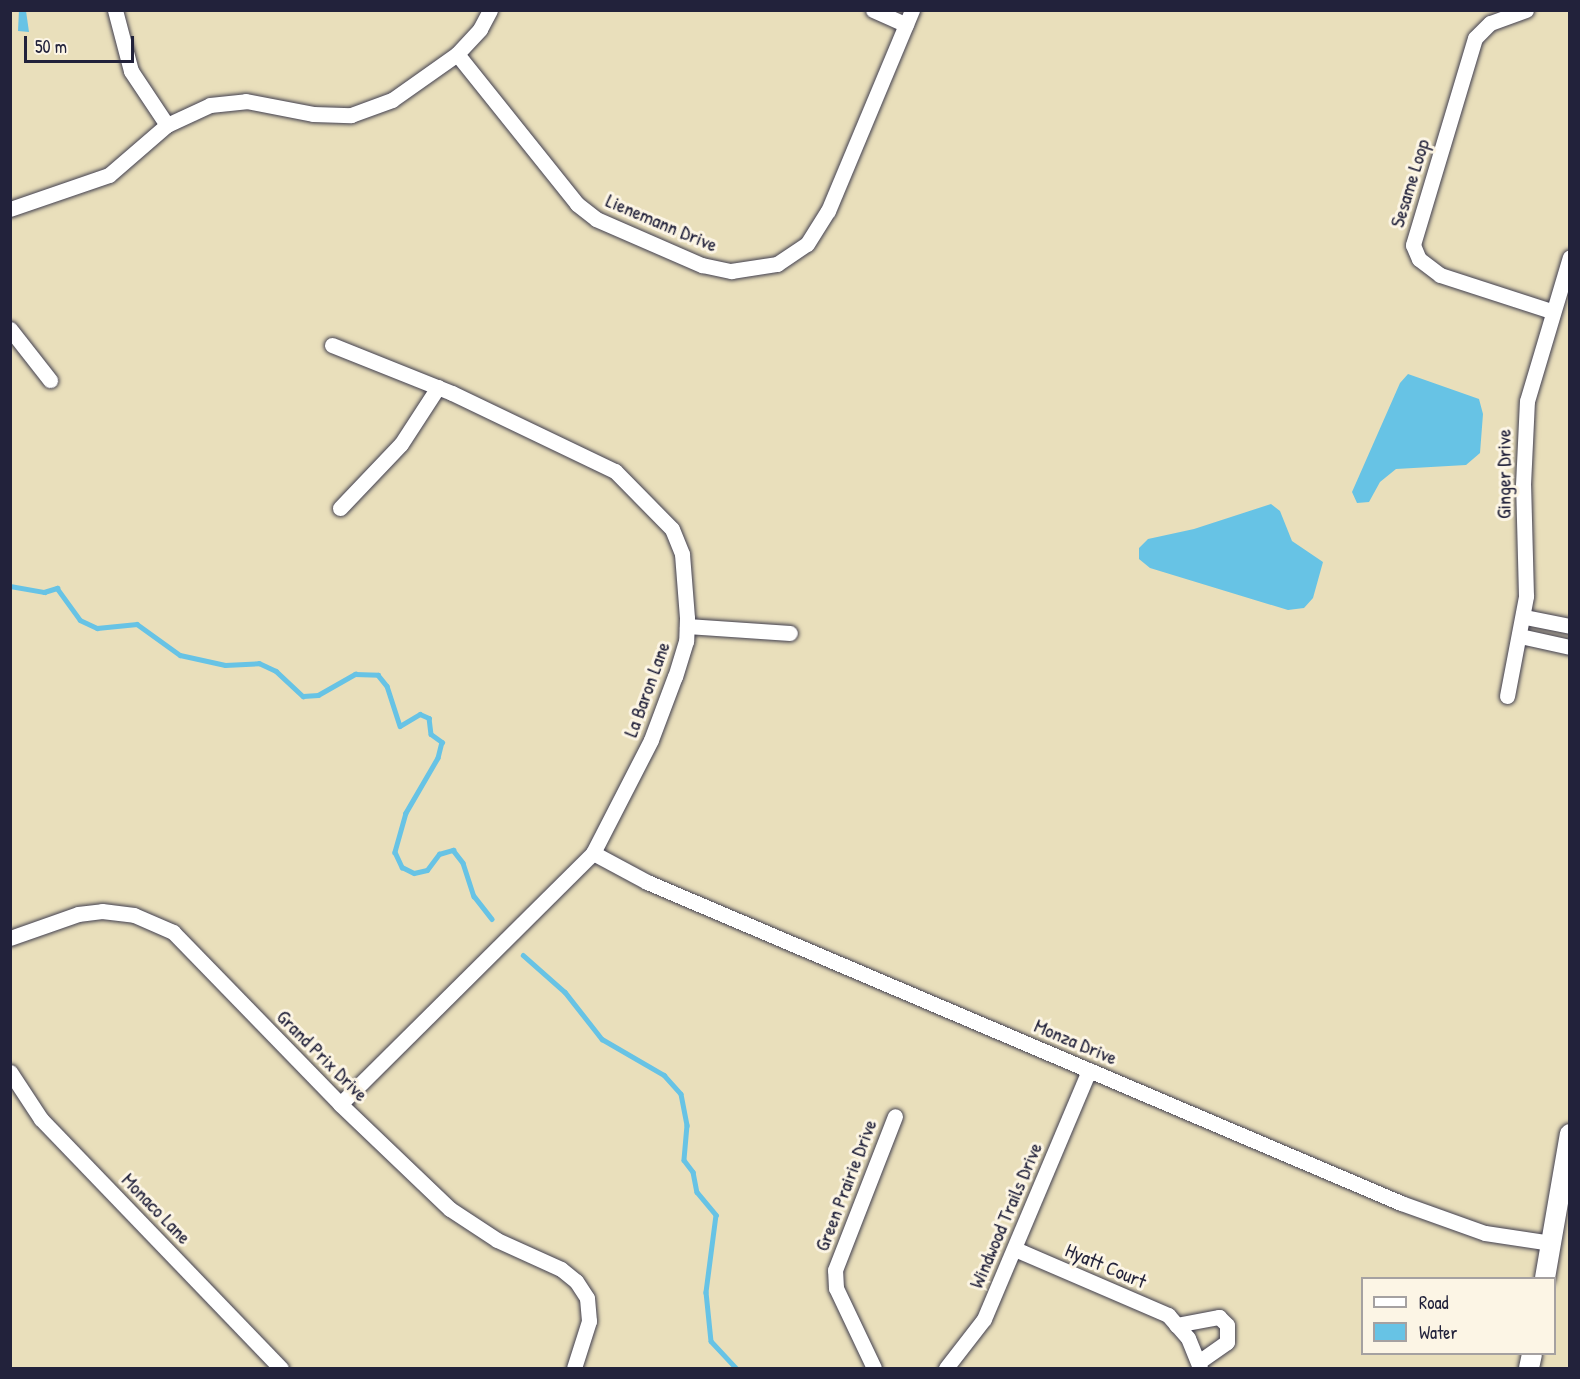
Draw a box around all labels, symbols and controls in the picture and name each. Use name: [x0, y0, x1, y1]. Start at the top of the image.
scale bar: [27, 24, 136, 62]
text: 50 m: [35, 34, 67, 59]
street label: Sesame Loop: [1384, 136, 1434, 230]
street label: Lienemann Drive: [603, 188, 721, 256]
street label: Ginger Drive: [1491, 429, 1515, 519]
street label: La Baron Lane: [618, 638, 674, 740]
street label: Grand Prix Drive: [272, 1004, 374, 1106]
street label: Monza Drive: [1031, 1013, 1121, 1069]
street label: Green Prairie Drive: [809, 1116, 881, 1254]
street label: Windwood Trails Drive: [963, 1138, 1047, 1292]
street label: Monaco Lane: [117, 1167, 197, 1249]
street label: Hyatt Court: [1062, 1237, 1150, 1293]
legend: [1361, 1277, 1556, 1355]
text: Road: [1419, 1290, 1449, 1315]
text: Water: [1419, 1320, 1457, 1345]

